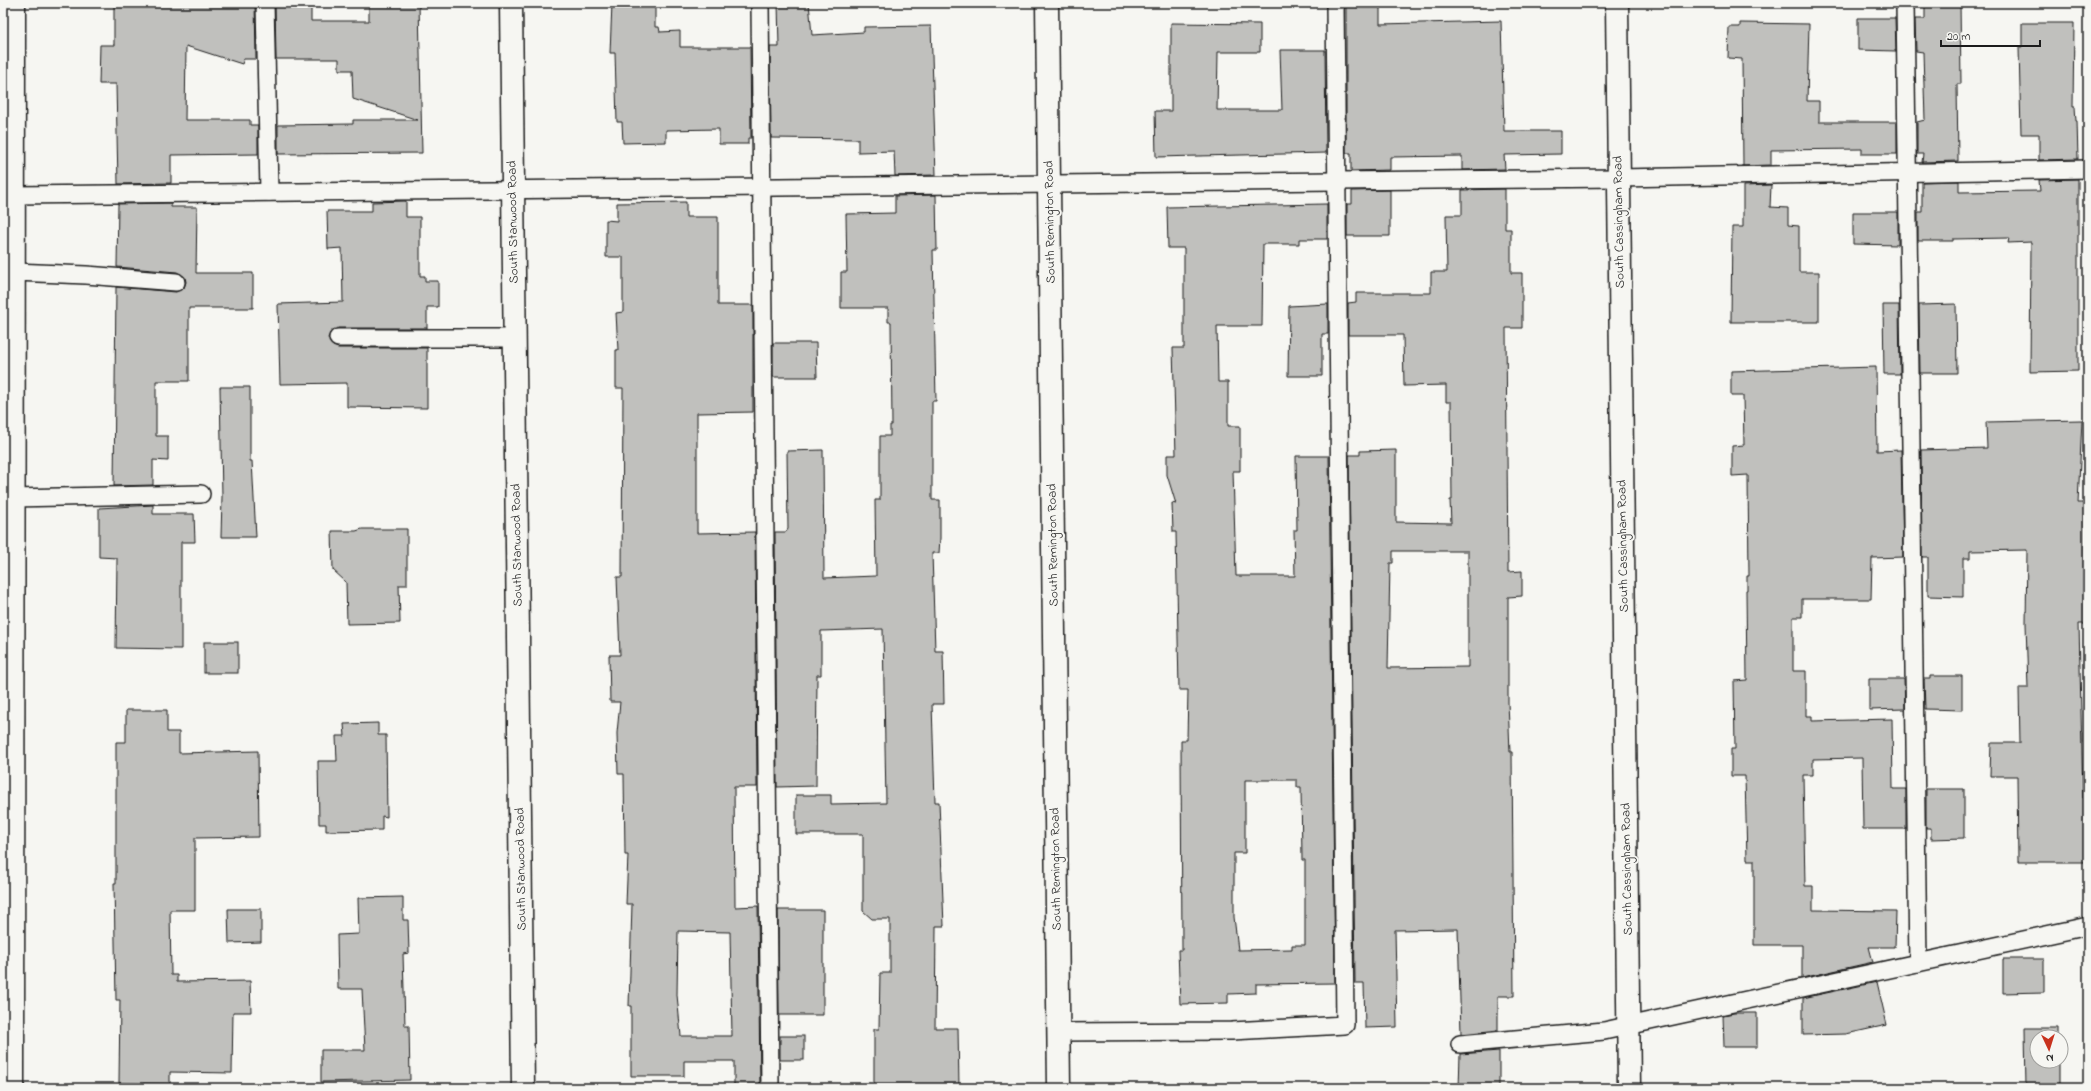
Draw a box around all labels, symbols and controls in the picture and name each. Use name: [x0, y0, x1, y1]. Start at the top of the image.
scale bar: [1941, 22, 2040, 48]
text: 20 m: [1947, 28, 1970, 46]
street label: South Cassingham Road: [1608, 155, 1631, 288]
street label: South Stanwood Road: [502, 160, 524, 284]
street label: South Remington Road: [1039, 160, 1062, 284]
street label: South Cassingham Road: [1612, 479, 1635, 612]
street label: South Stanwood Road: [506, 483, 528, 607]
street label: South Remington Road: [1042, 483, 1065, 607]
street label: South Cassingham Road: [1616, 802, 1639, 935]
street label: South Stanwood Road: [510, 807, 532, 931]
street label: South Remington Road: [1045, 807, 1068, 931]
north arrow: [2029, 1029, 2069, 1069]
text: N: [2045, 1050, 2054, 1066]

